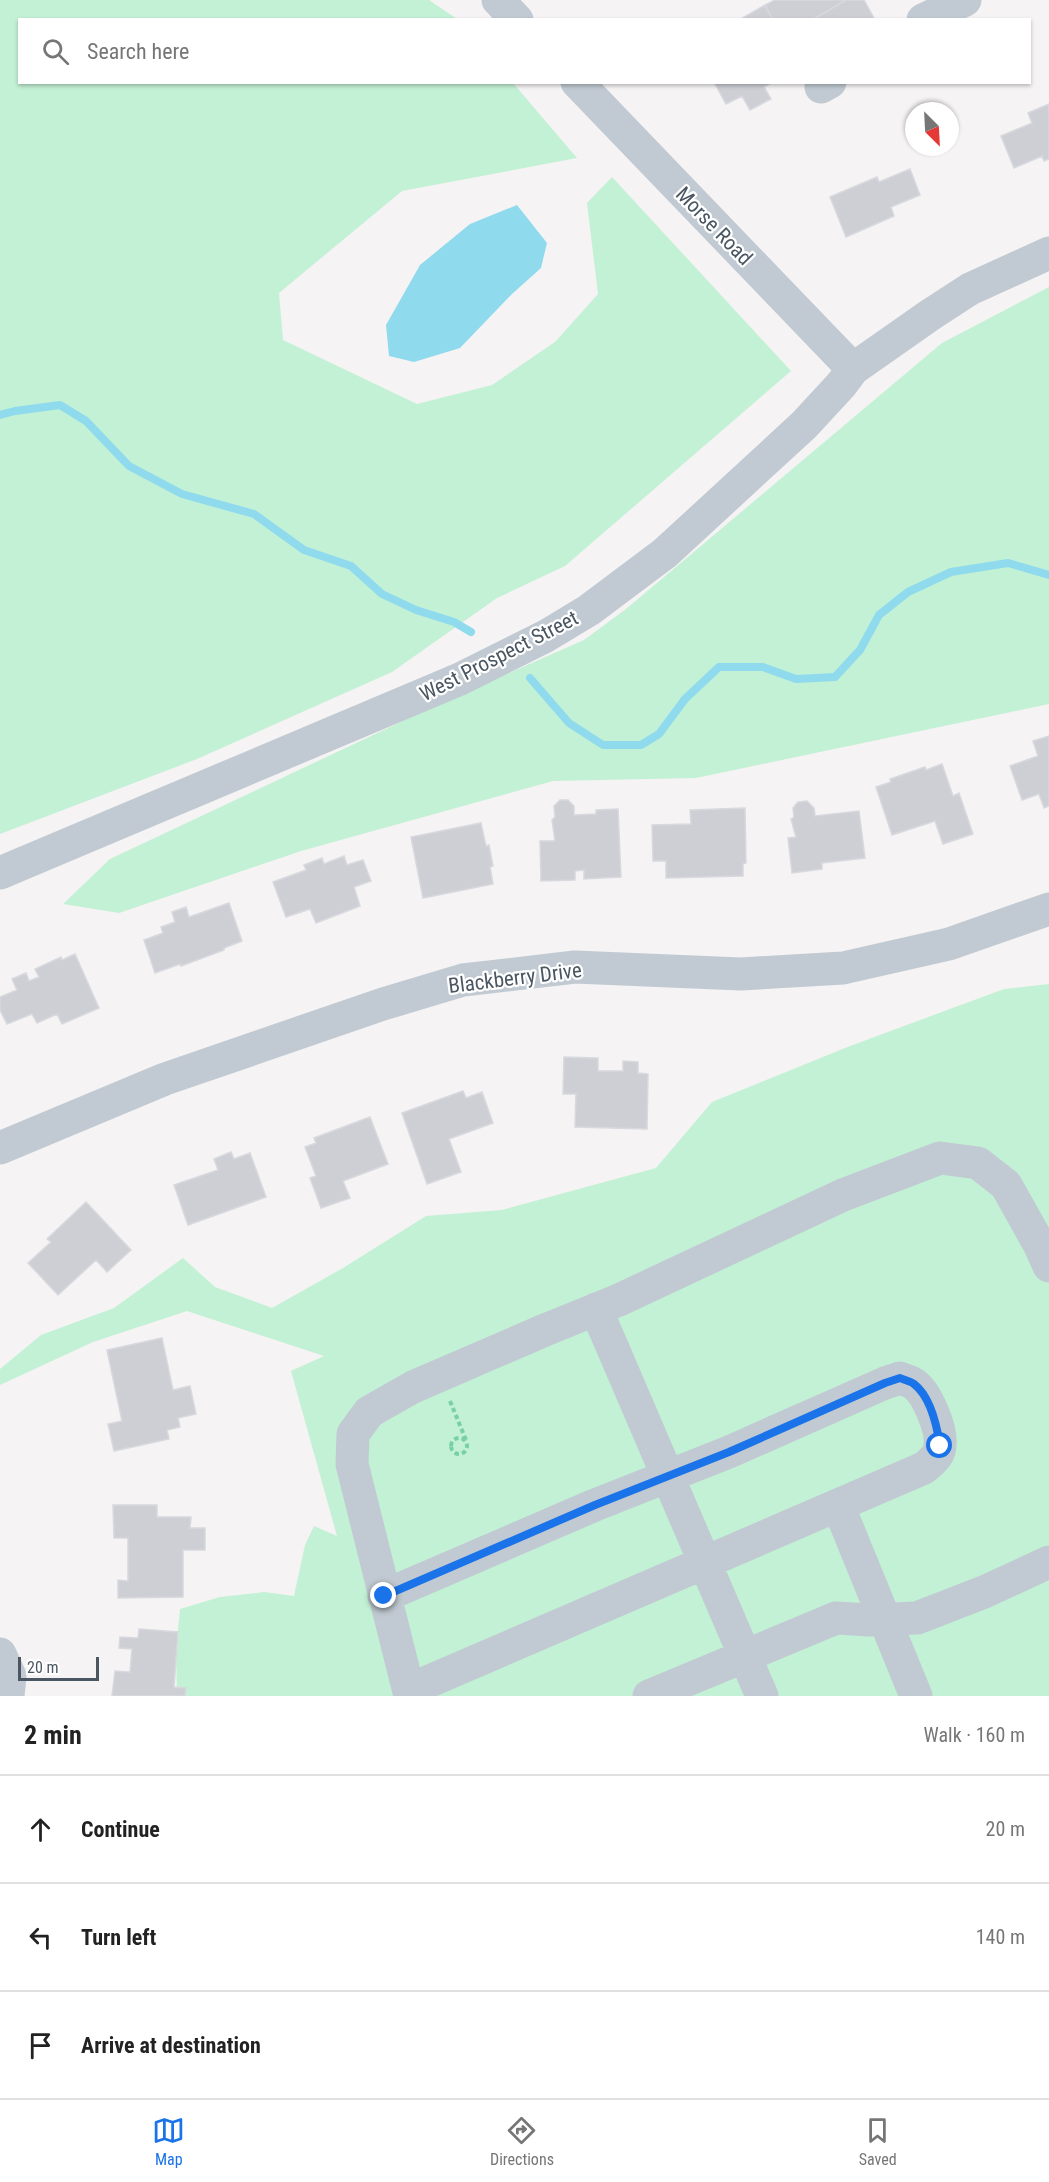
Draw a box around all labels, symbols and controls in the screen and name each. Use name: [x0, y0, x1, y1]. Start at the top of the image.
search box: [18, 18, 1031, 84]
icon: search: [39, 35, 72, 68]
text: Search here: [87, 39, 189, 64]
north arrow: [905, 102, 959, 156]
street label: Morse Road: [671, 182, 757, 270]
street label: West Prospect Street: [416, 606, 582, 706]
street label: Blackberry Drive: [447, 958, 583, 998]
route start: [926, 1432, 952, 1458]
route end: [370, 1582, 396, 1608]
scale bar: [18, 1654, 99, 1682]
text: 20 m: [27, 1658, 59, 1677]
text: 2 min: [24, 1720, 82, 1750]
text: Walk · 160 m: [924, 1723, 1025, 1747]
icon: ahead: [24, 1813, 57, 1846]
text: Continue: [81, 1817, 160, 1842]
text: 20 m: [986, 1817, 1025, 1841]
icon: left: [24, 1921, 57, 1954]
text: Turn left: [81, 1925, 156, 1950]
text: 140 m: [976, 1925, 1025, 1949]
icon: arrive: [24, 2029, 57, 2062]
text: Arrive at destination: [81, 2033, 261, 2058]
tab: Map: [152, 2114, 185, 2169]
tab: Directions: [490, 2114, 554, 2169]
tab: Saved: [859, 2114, 897, 2169]

